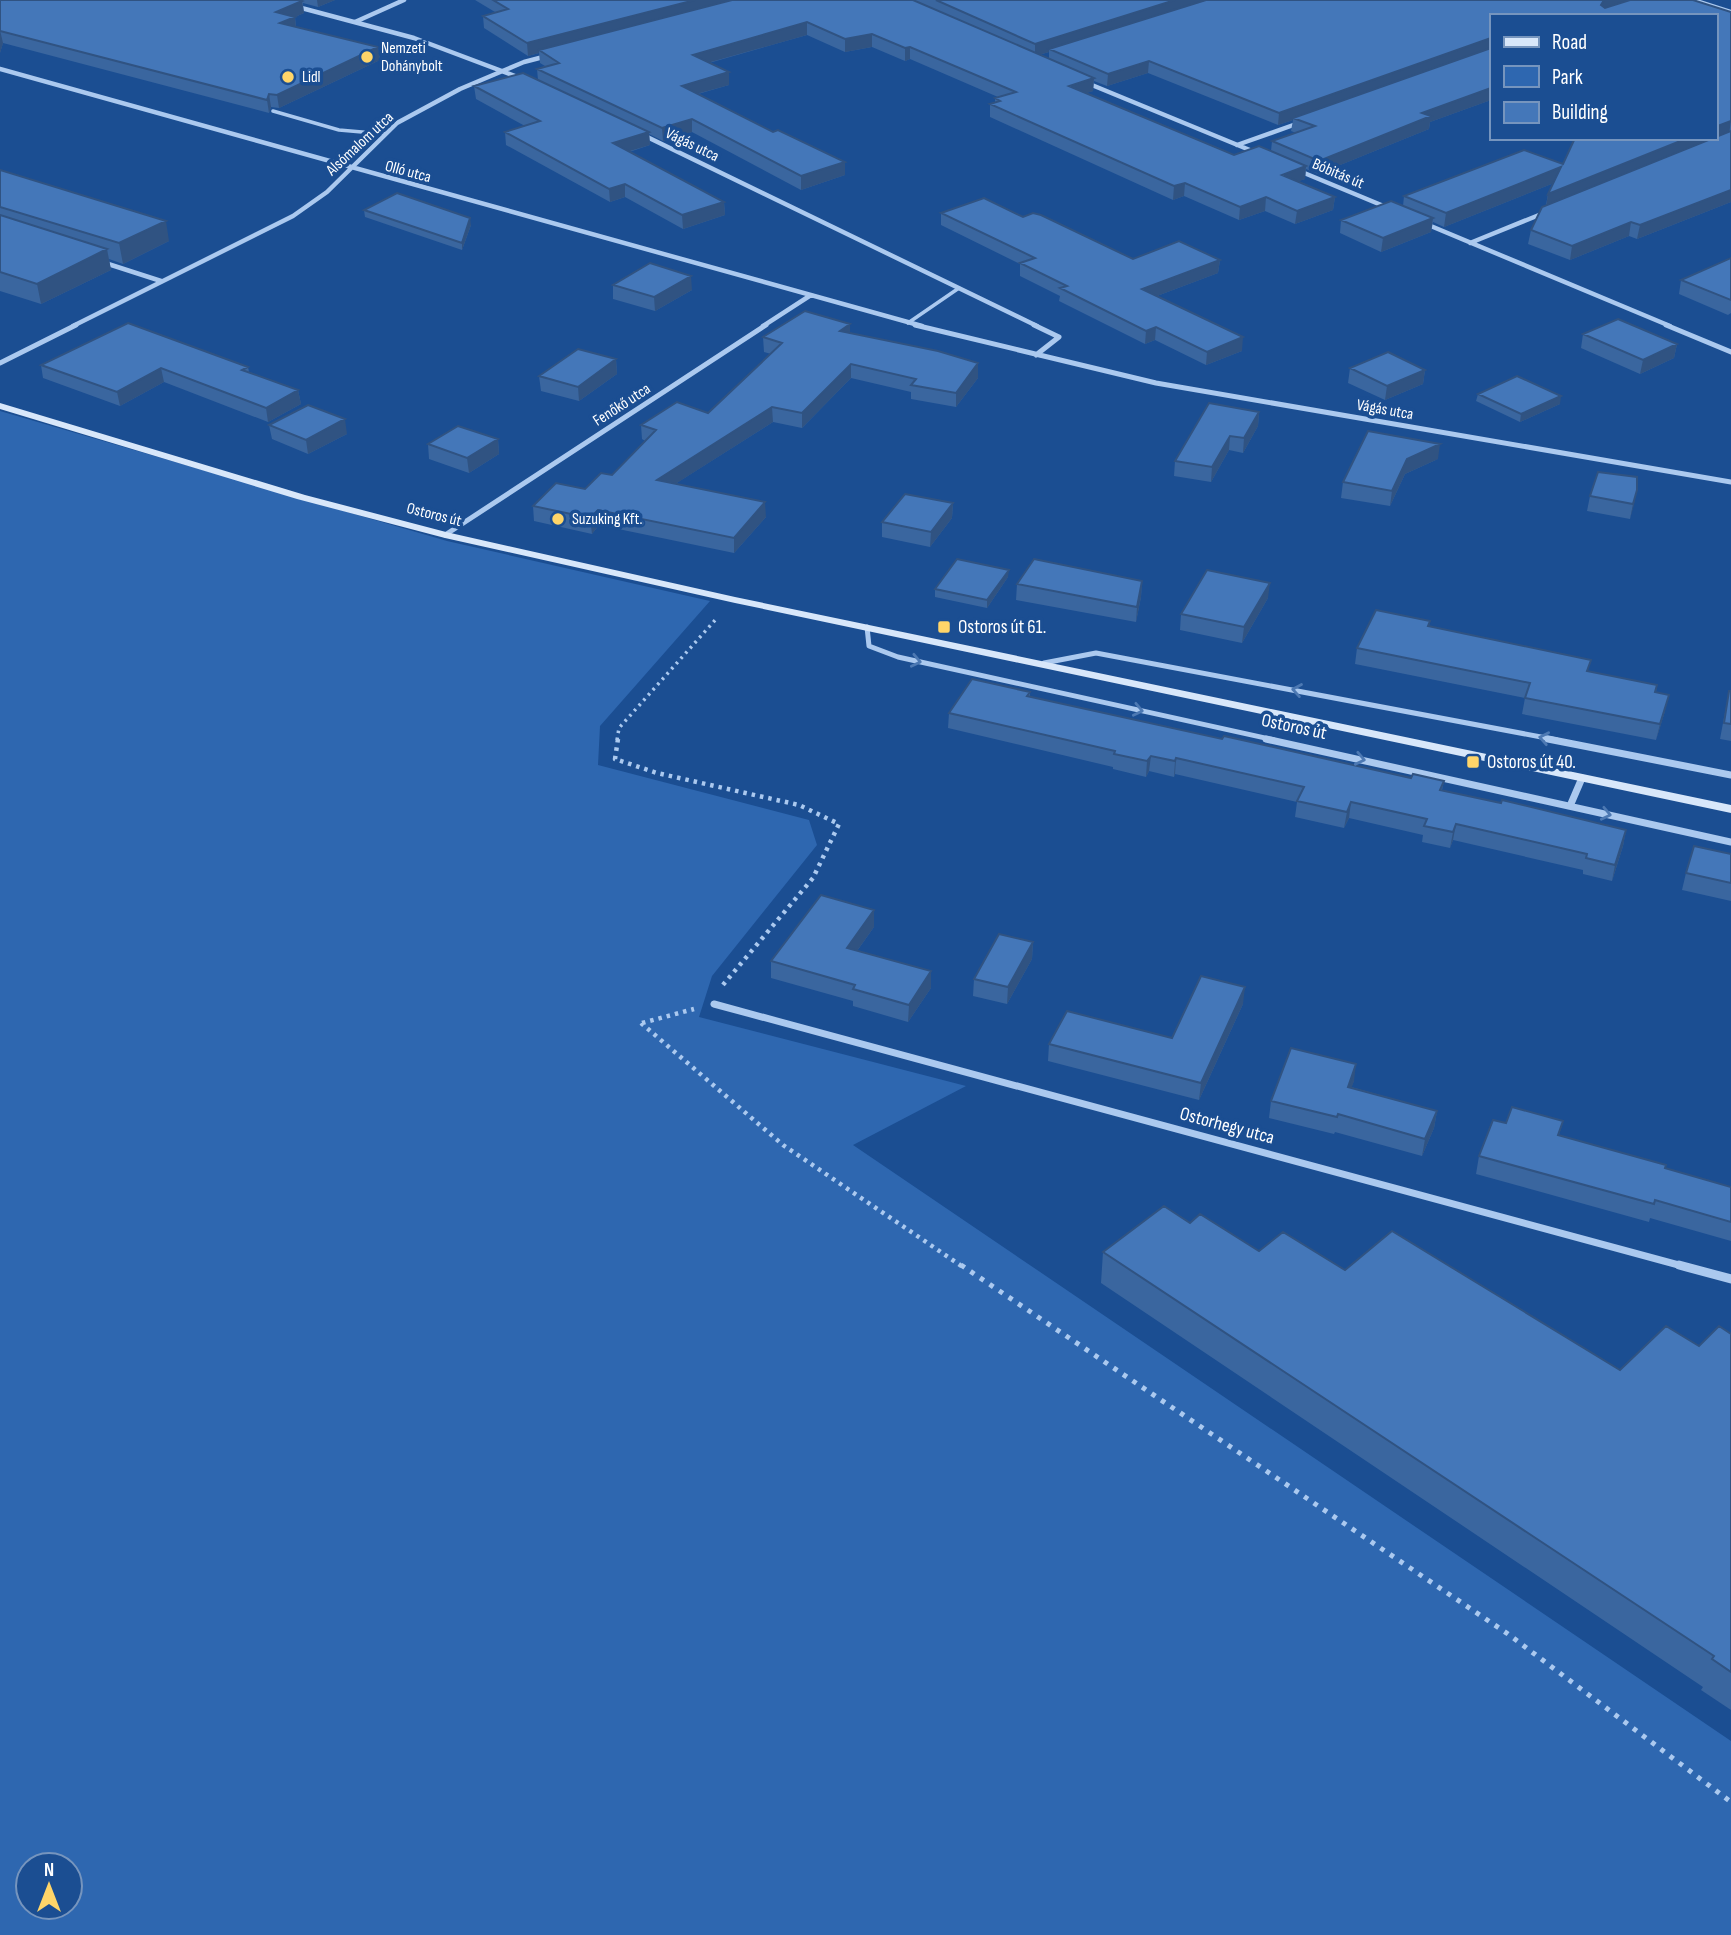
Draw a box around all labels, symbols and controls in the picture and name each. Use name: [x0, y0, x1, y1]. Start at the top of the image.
legend: [1490, 14, 1717, 140]
text: Road: [1552, 30, 1587, 55]
place label: Nemzeti Dohánybolt: [381, 39, 443, 76]
marker: Nemzeti Dohánybolt: [359, 49, 375, 65]
text: Park: [1552, 65, 1583, 90]
place label: Lidl: [302, 68, 321, 87]
marker: Lidl: [280, 69, 296, 85]
text: Building: [1552, 100, 1608, 125]
street label: Alsómalom utca: [322, 108, 398, 181]
street label: Vágás utca: [662, 124, 722, 166]
street label: Bóbitás út: [1309, 155, 1367, 193]
street label: Olló utca: [383, 157, 433, 187]
street label: Fenőkő utca: [590, 379, 654, 431]
street label: Vágás utca: [1355, 396, 1415, 424]
street label: Ostoros út: [405, 499, 464, 531]
place label: Suzuking Kft.: [572, 510, 643, 529]
marker: Suzuking Kft.: [550, 511, 566, 527]
place label: Ostoros út 61.: [958, 616, 1046, 639]
marker: Ostoros út 61.: [936, 619, 952, 635]
one-way arrow: [910, 653, 922, 667]
one-way arrow: [1291, 683, 1302, 698]
one-way arrow: [1132, 702, 1144, 717]
street label: Ostoros út: [1259, 709, 1329, 745]
one-way arrow: [1538, 731, 1550, 746]
one-way arrow: [1354, 751, 1366, 766]
place label: Ostoros út 40.: [1487, 751, 1576, 774]
marker: Ostoros út 40.: [1465, 754, 1481, 770]
one-way arrow: [1600, 806, 1612, 820]
street label: Ostorhegy utca: [1177, 1102, 1277, 1150]
north arrow: [14, 1851, 84, 1921]
text: N: [44, 1859, 54, 1882]

